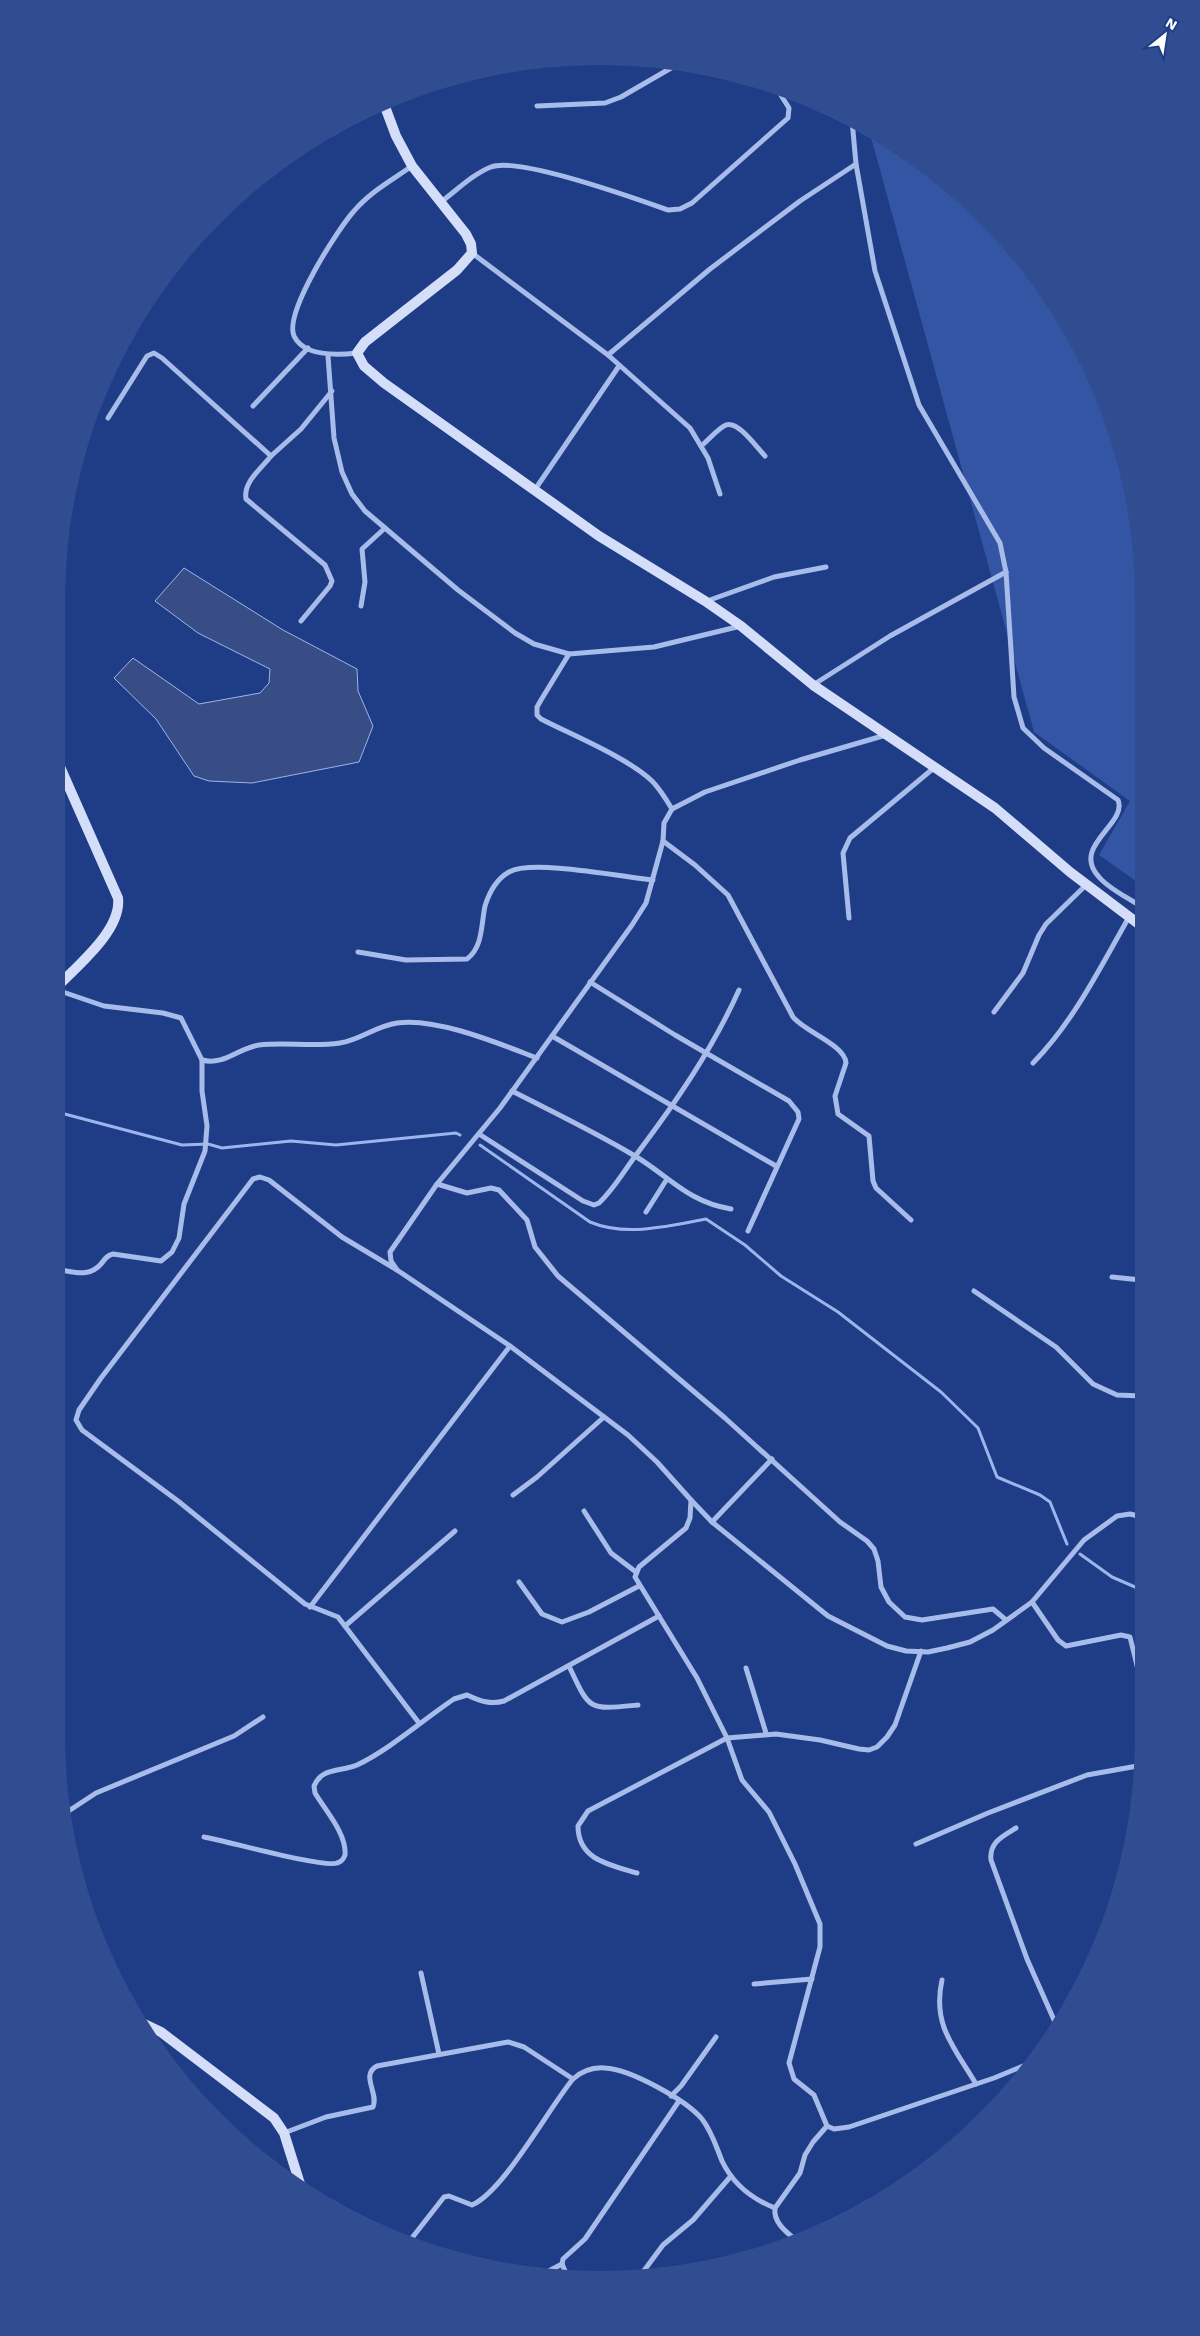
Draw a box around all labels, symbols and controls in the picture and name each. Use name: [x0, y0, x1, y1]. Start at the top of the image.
north arrow: [1140, 10, 1190, 60]
text: N: [1163, 14, 1180, 33]

